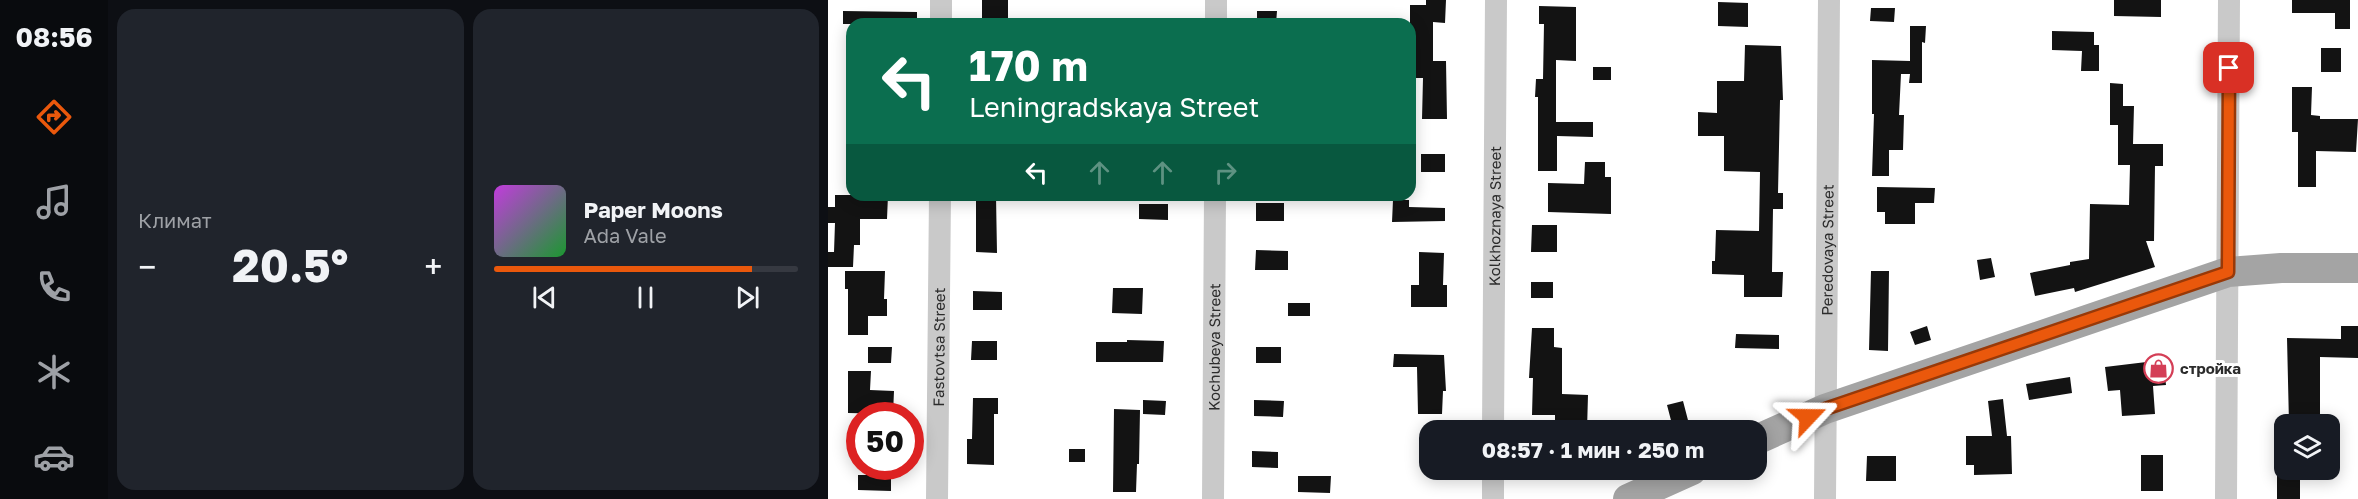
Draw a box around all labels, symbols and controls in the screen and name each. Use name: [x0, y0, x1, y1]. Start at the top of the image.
text: 08:56: [15, 21, 93, 53]
text: 170 m: [969, 40, 1088, 90]
icon: left: [870, 42, 948, 120]
pin: [2203, 42, 2254, 93]
icon: arrive: [2212, 51, 2245, 84]
text: Leningradskaya Street: [969, 91, 1259, 123]
icon: directions: [33, 96, 75, 138]
street label: Kolkhoznaya Street: [1485, 146, 1504, 286]
icon: left: [1020, 156, 1053, 189]
icon: ahead: [1083, 156, 1116, 189]
icon: ahead: [1146, 156, 1179, 189]
icon: right: [1209, 156, 1242, 189]
icon: music: [33, 181, 75, 223]
street label: Peredovaya Street: [1817, 184, 1837, 316]
text: Paper Moons: [584, 196, 723, 223]
text: Климат: [138, 208, 212, 232]
text: Ada Vale: [584, 223, 667, 247]
text: 20.5°: [232, 238, 348, 292]
text: −: [138, 247, 156, 286]
text: +: [424, 247, 442, 286]
icon: phone: [33, 266, 75, 308]
icon: previous: [528, 281, 561, 314]
icon: pause: [629, 281, 662, 314]
icon: next: [731, 281, 764, 314]
street label: Kochubeya Street: [1205, 283, 1223, 411]
street label: Fastovtsa Street: [929, 287, 948, 407]
icon: climate: [33, 351, 75, 393]
shop icon: стройка: [2143, 352, 2175, 384]
place label: стройка: [2180, 359, 2241, 377]
position arrow: [1776, 385, 1840, 449]
speed limit sign: 50: [846, 402, 924, 480]
map controls: [2274, 414, 2340, 480]
button: layers: [2274, 414, 2340, 480]
icon: car: [33, 436, 75, 478]
text: 08:57 · 1 мин · 250 m: [1482, 436, 1704, 463]

